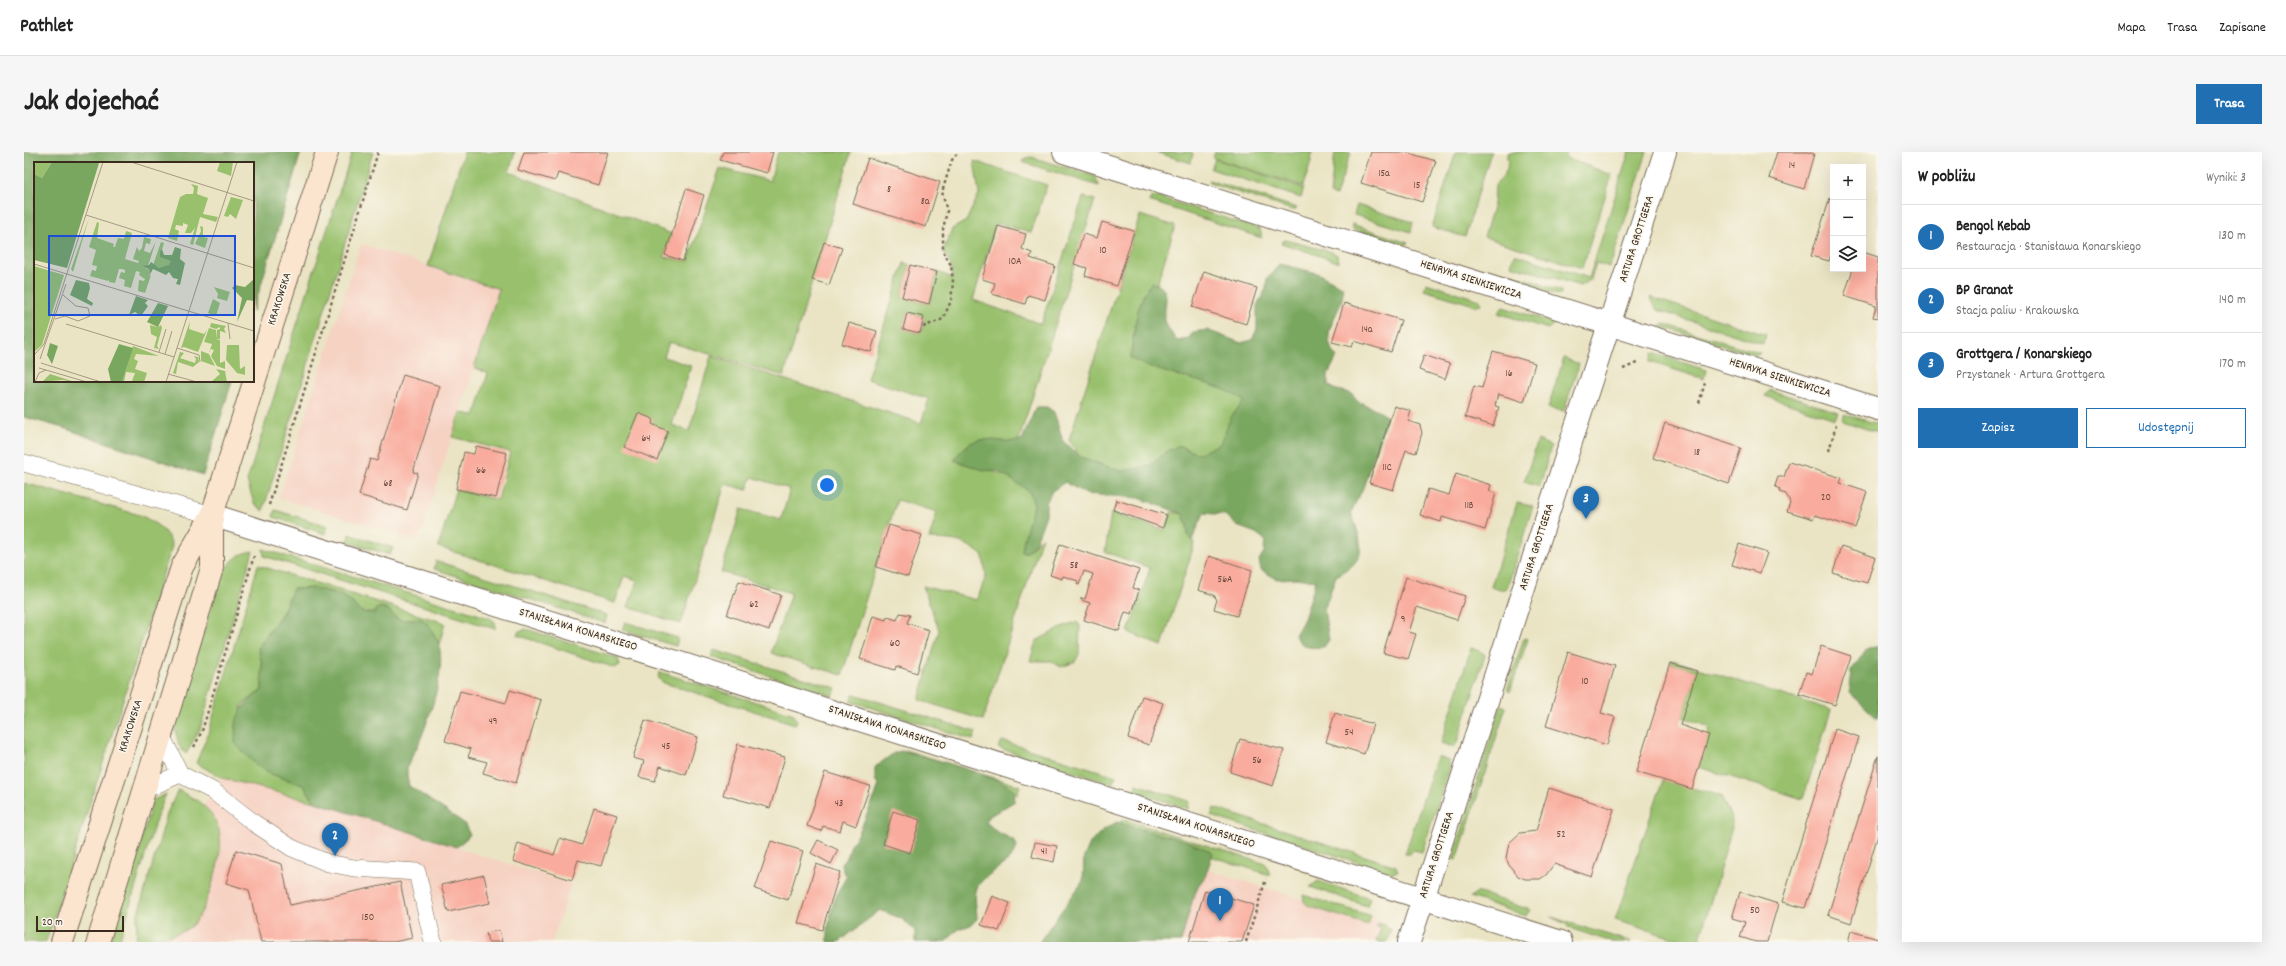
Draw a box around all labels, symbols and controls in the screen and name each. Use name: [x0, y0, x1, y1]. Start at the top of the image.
text: Pathlet: [20, 14, 73, 41]
text: Mapa: [2118, 18, 2145, 38]
text: Trasa: [2167, 18, 2197, 38]
text: Zapisane: [2219, 18, 2266, 38]
text: Jak dojechać: [24, 84, 159, 124]
button: Trasa: [2196, 84, 2262, 124]
house number: 14: [1789, 159, 1795, 173]
inset map: [34, 162, 254, 382]
map controls: [1830, 164, 1866, 272]
button: +: [1830, 164, 1866, 200]
text: W pobliżu: [1918, 166, 1975, 190]
house number: 15a: [1378, 167, 1390, 181]
text: Wyniki: 3: [2206, 169, 2246, 188]
house number: 15: [1414, 179, 1421, 193]
house number: 8: [887, 183, 891, 197]
street label: ARTURA GROTTGERA: [1615, 193, 1659, 285]
house number: 8a: [921, 195, 930, 209]
button: −: [1830, 200, 1866, 236]
text: Bengol Kebab: [1956, 216, 2030, 238]
text: 1: [1930, 227, 1932, 246]
text: 130 m: [2218, 227, 2246, 246]
button: layers: [1830, 236, 1866, 272]
text: Restauracja · Stanisława Konarskiego: [1956, 238, 2141, 257]
house number: 10: [1099, 244, 1107, 258]
house number: 10A: [1008, 255, 1022, 269]
street label: HENRYKA SIENKIEWICZA: [1418, 256, 1524, 305]
street label: KRAKOWSKA: [263, 270, 297, 328]
text: BP Granat: [1956, 280, 2013, 302]
text: 2: [1928, 291, 1934, 310]
text: 140 m: [2219, 291, 2246, 310]
text: Stacja paliw · Krakowska: [1956, 302, 2079, 321]
house number: 14a: [1361, 323, 1373, 337]
text: Grottgera / Konarskiego: [1956, 344, 2092, 366]
street label: HENRYKA SIENKIEWICZA: [1727, 354, 1833, 403]
text: 3: [1928, 355, 1934, 374]
text: 170 m: [2219, 355, 2246, 374]
text: Przystanek · Artura Grottgera: [1956, 366, 2105, 385]
house number: 16: [1505, 367, 1513, 381]
button: Zapisz: [1918, 408, 2078, 448]
button: Udostępnij: [2086, 408, 2246, 448]
house number: 64: [641, 432, 651, 446]
house number: 18: [1694, 446, 1700, 460]
house number: 11C: [1382, 461, 1392, 475]
house number: 66: [476, 464, 486, 478]
your location: [817, 475, 837, 495]
house number: 68: [384, 477, 392, 491]
pin: 3: [1573, 486, 1599, 519]
house number: 20: [1821, 491, 1831, 505]
house number: 11B: [1464, 499, 1474, 513]
street label: ARTURA GROTTGERA: [1515, 501, 1559, 593]
house number: 58: [1070, 559, 1078, 573]
house number: 56A: [1218, 573, 1233, 587]
house number: 62: [749, 598, 759, 612]
street label: STANISŁAWA KONARSKIEGO: [517, 604, 639, 656]
house number: 9: [1401, 613, 1405, 627]
house number: 60: [890, 637, 900, 651]
house number: 10: [1581, 675, 1589, 689]
street label: KRAKOWSKA: [114, 697, 148, 755]
street label: STANISŁAWA KONARSKIEGO: [826, 701, 948, 755]
house number: 49: [489, 715, 497, 729]
house number: 54: [1345, 726, 1353, 740]
house number: 45: [662, 740, 671, 754]
house number: 56: [1252, 754, 1262, 768]
house number: 43: [835, 797, 843, 811]
street label: STANISŁAWA KONARSKIEGO: [1135, 799, 1257, 853]
street label: ARTURA GROTTGERA: [1415, 809, 1459, 901]
pin: 2: [322, 823, 348, 856]
house number: 52: [1557, 828, 1566, 842]
house number: 41: [1041, 845, 1047, 859]
pin: 1: [1207, 888, 1233, 921]
house number: 50: [1750, 904, 1760, 918]
house number: 150: [362, 911, 374, 925]
scale bar: [36, 914, 124, 933]
text: 20 m: [42, 915, 63, 931]

